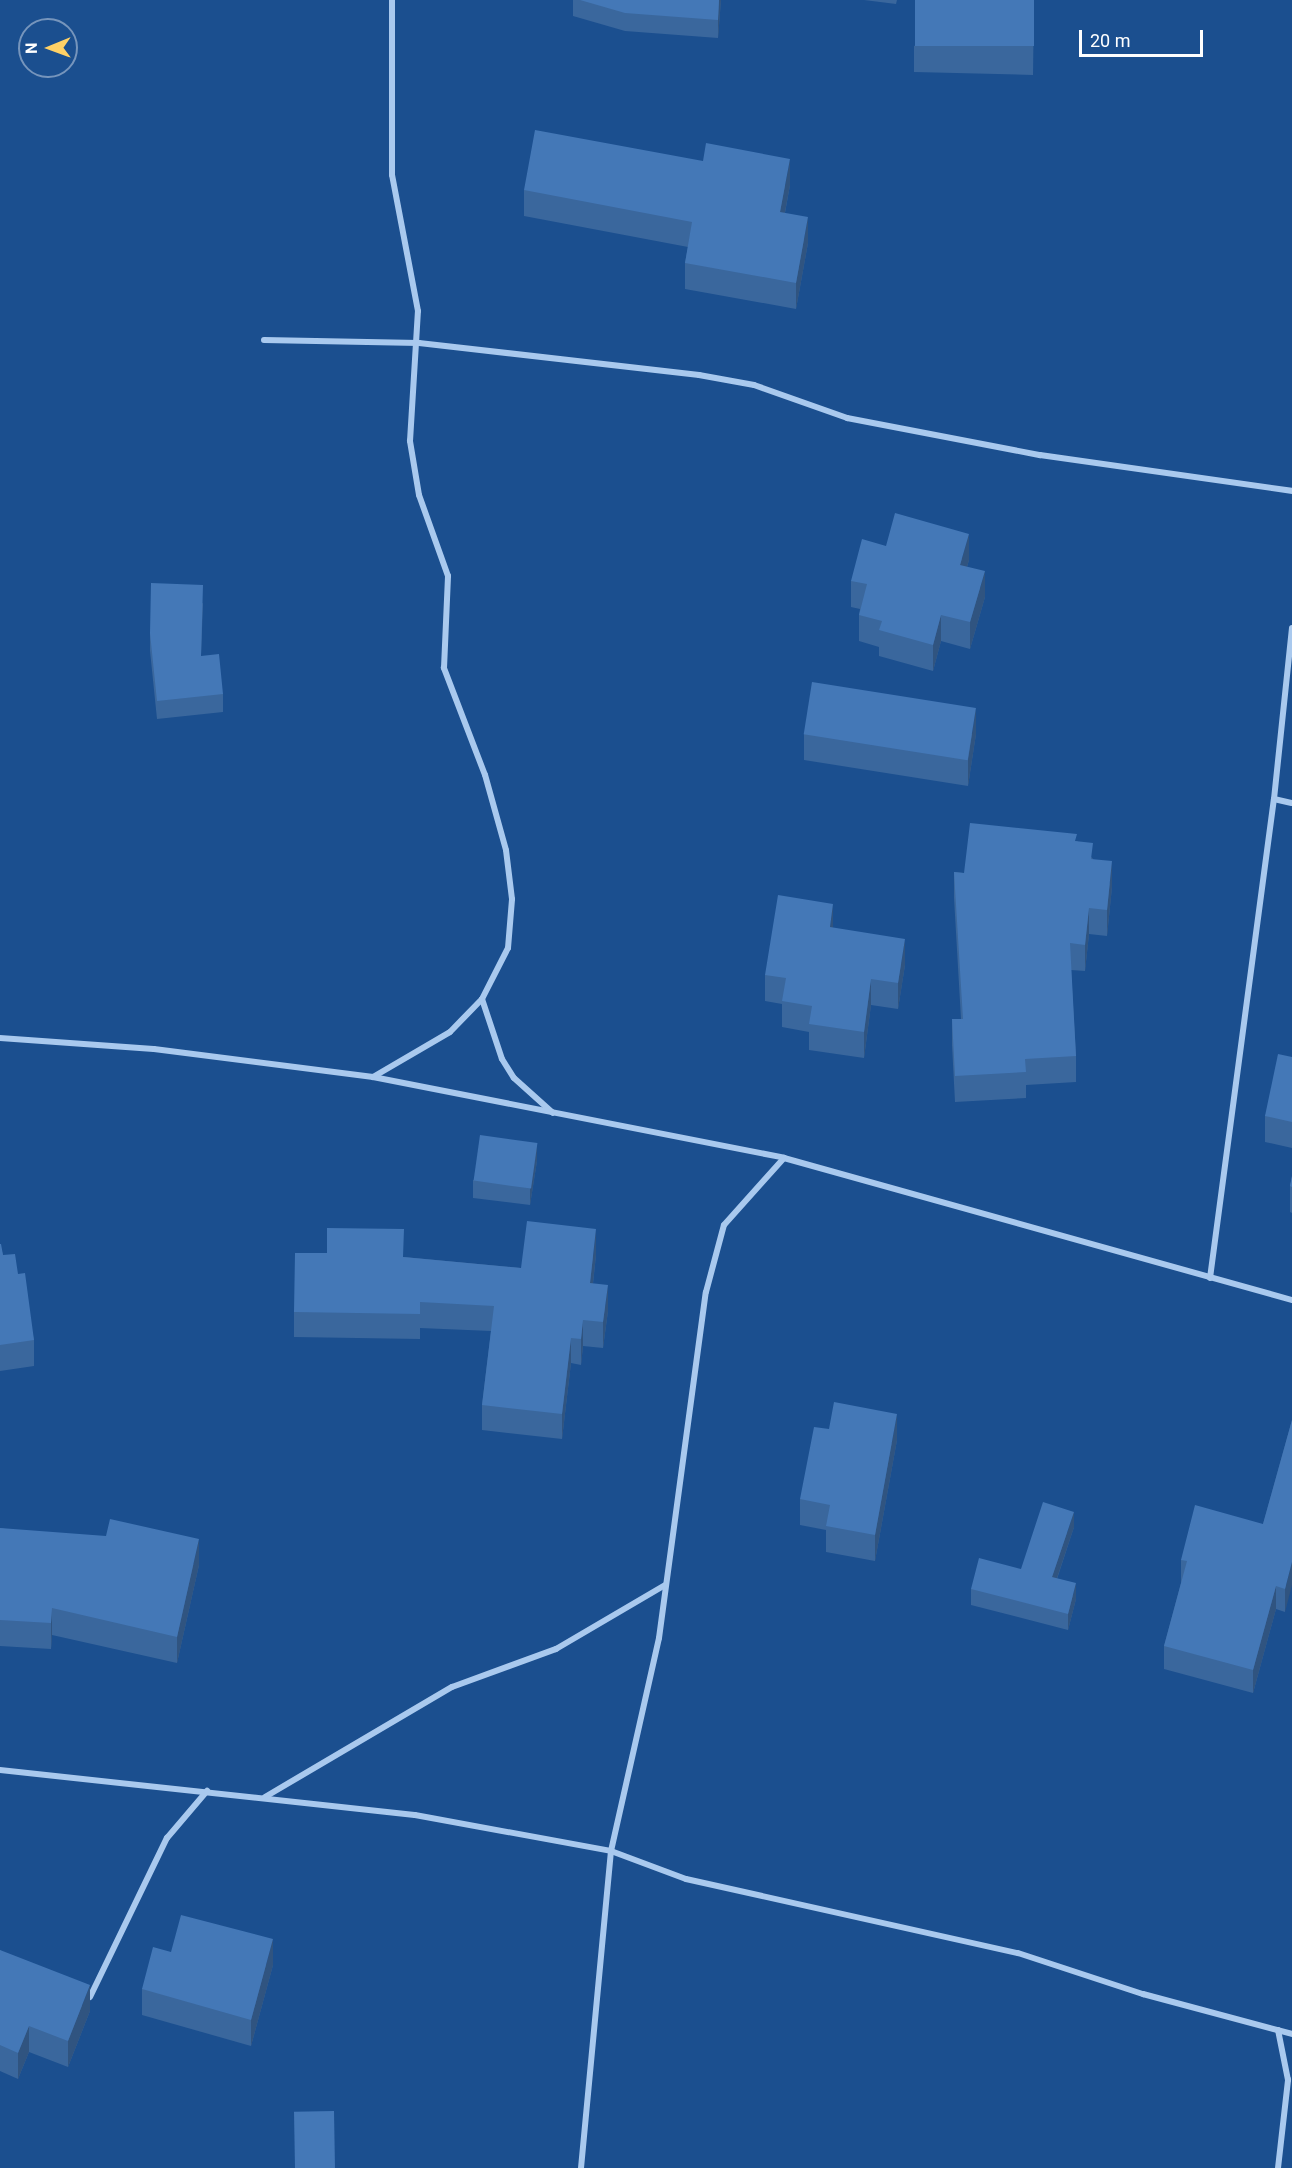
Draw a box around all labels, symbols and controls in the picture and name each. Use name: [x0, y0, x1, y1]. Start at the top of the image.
north arrow: [18, 18, 78, 78]
scale bar: [1082, 18, 1206, 56]
text: 20 m: [1090, 30, 1130, 51]
text: N: [22, 42, 41, 54]

